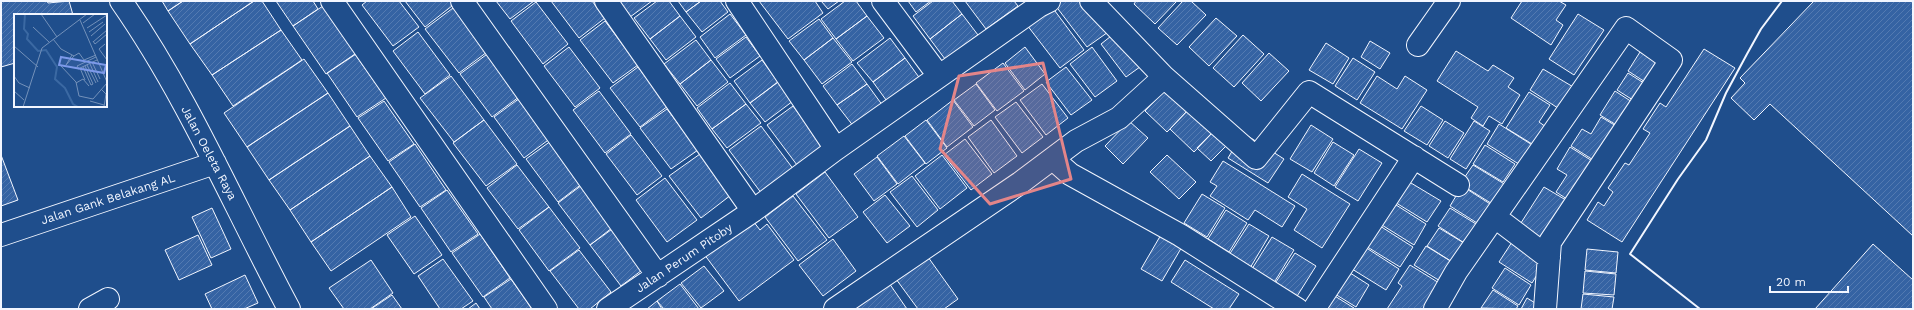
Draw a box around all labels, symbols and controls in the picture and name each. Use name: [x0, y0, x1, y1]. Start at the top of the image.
inset map: [14, 14, 107, 107]
street label: Jalan Oeleta Raya: [178, 104, 240, 203]
street label: Jalan Gank Belakang AL: [39, 171, 177, 227]
street label: Jalan Perum Pitoby: [633, 220, 736, 296]
scale bar: [1770, 268, 1848, 294]
text: 20 m: [1776, 275, 1806, 289]

